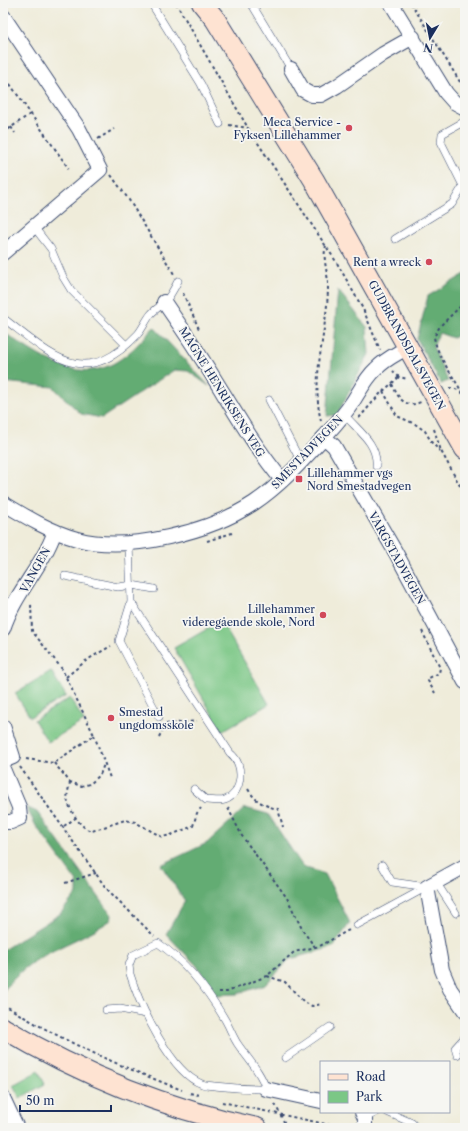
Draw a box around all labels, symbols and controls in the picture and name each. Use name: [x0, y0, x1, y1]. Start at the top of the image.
north arrow: [410, 18, 450, 58]
text: N: [422, 40, 434, 56]
place label: Meca Service - Fyksen Lillehammer: [233, 115, 341, 142]
marker: Meca Service - Fyksen Lillehammer: [344, 123, 354, 133]
place label: Rent a wreck: [353, 255, 422, 269]
marker: Rent a wreck: [424, 257, 434, 267]
street label: GUDBRANDSDALSVEGEN: [365, 278, 449, 412]
street label: MAGNE HENRIKSENS VEG: [176, 324, 268, 460]
street label: SMESTADVEGEN: [268, 412, 346, 492]
place label: Lillehammer vgs Nord Smestadvegen: [307, 466, 411, 493]
marker: Lillehammer vgs Nord Smestadvegen: [294, 474, 304, 484]
street label: VARGSTADVEGEN: [365, 508, 428, 607]
street label: VANGEN: [16, 545, 53, 596]
place label: Lillehammer videregående skole, Nord: [181, 602, 315, 629]
marker: Lillehammer videregående skole, Nord: [318, 610, 328, 620]
place label: Smestad ungdomsskole: [119, 705, 194, 732]
marker: Smestad ungdomsskole: [106, 713, 116, 723]
legend: [320, 1061, 450, 1113]
text: Road: [356, 1069, 386, 1084]
scale bar: [20, 1087, 111, 1113]
text: Park: [356, 1089, 383, 1104]
text: 50 m: [26, 1093, 55, 1108]

